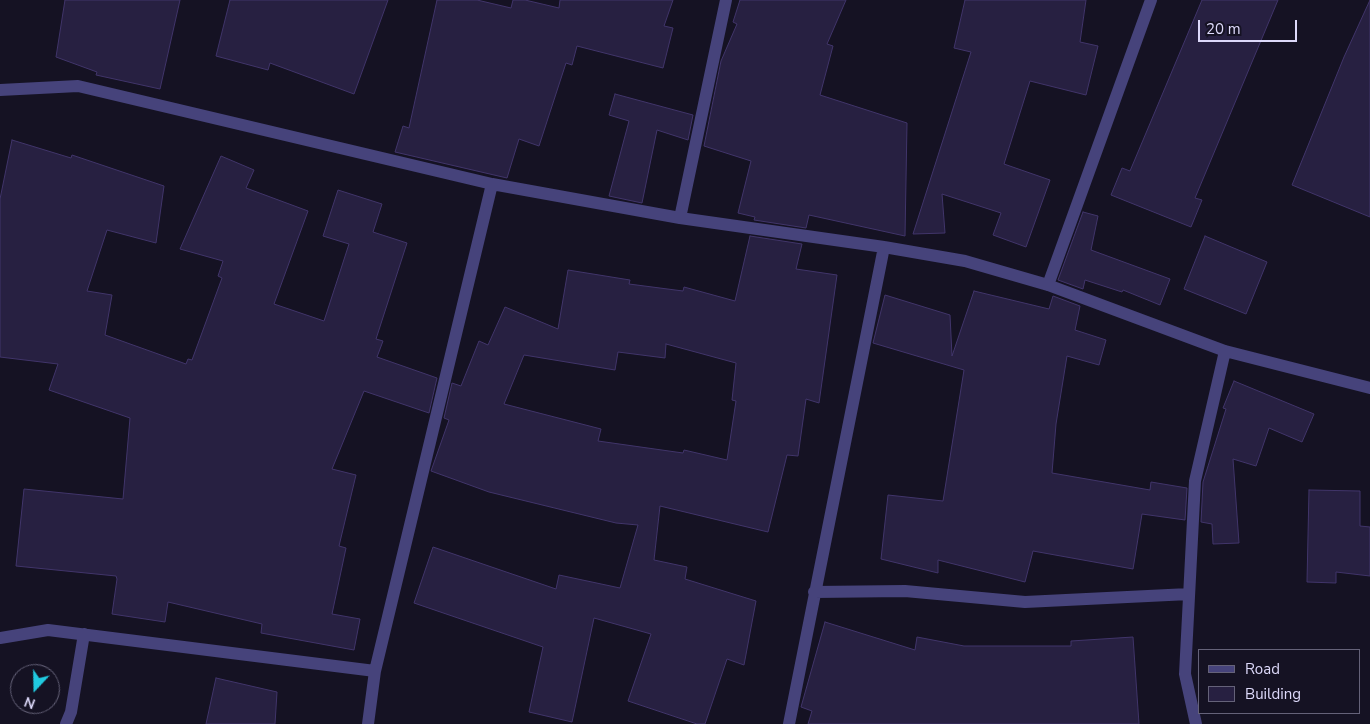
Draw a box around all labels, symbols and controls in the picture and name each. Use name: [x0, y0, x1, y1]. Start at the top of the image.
scale bar: [1200, 10, 1299, 42]
text: 20 m: [1206, 19, 1241, 39]
legend: [1198, 649, 1360, 714]
text: Road: [1245, 659, 1280, 679]
north arrow: [10, 664, 60, 714]
text: Building: [1245, 684, 1301, 704]
text: N: [22, 692, 38, 713]

